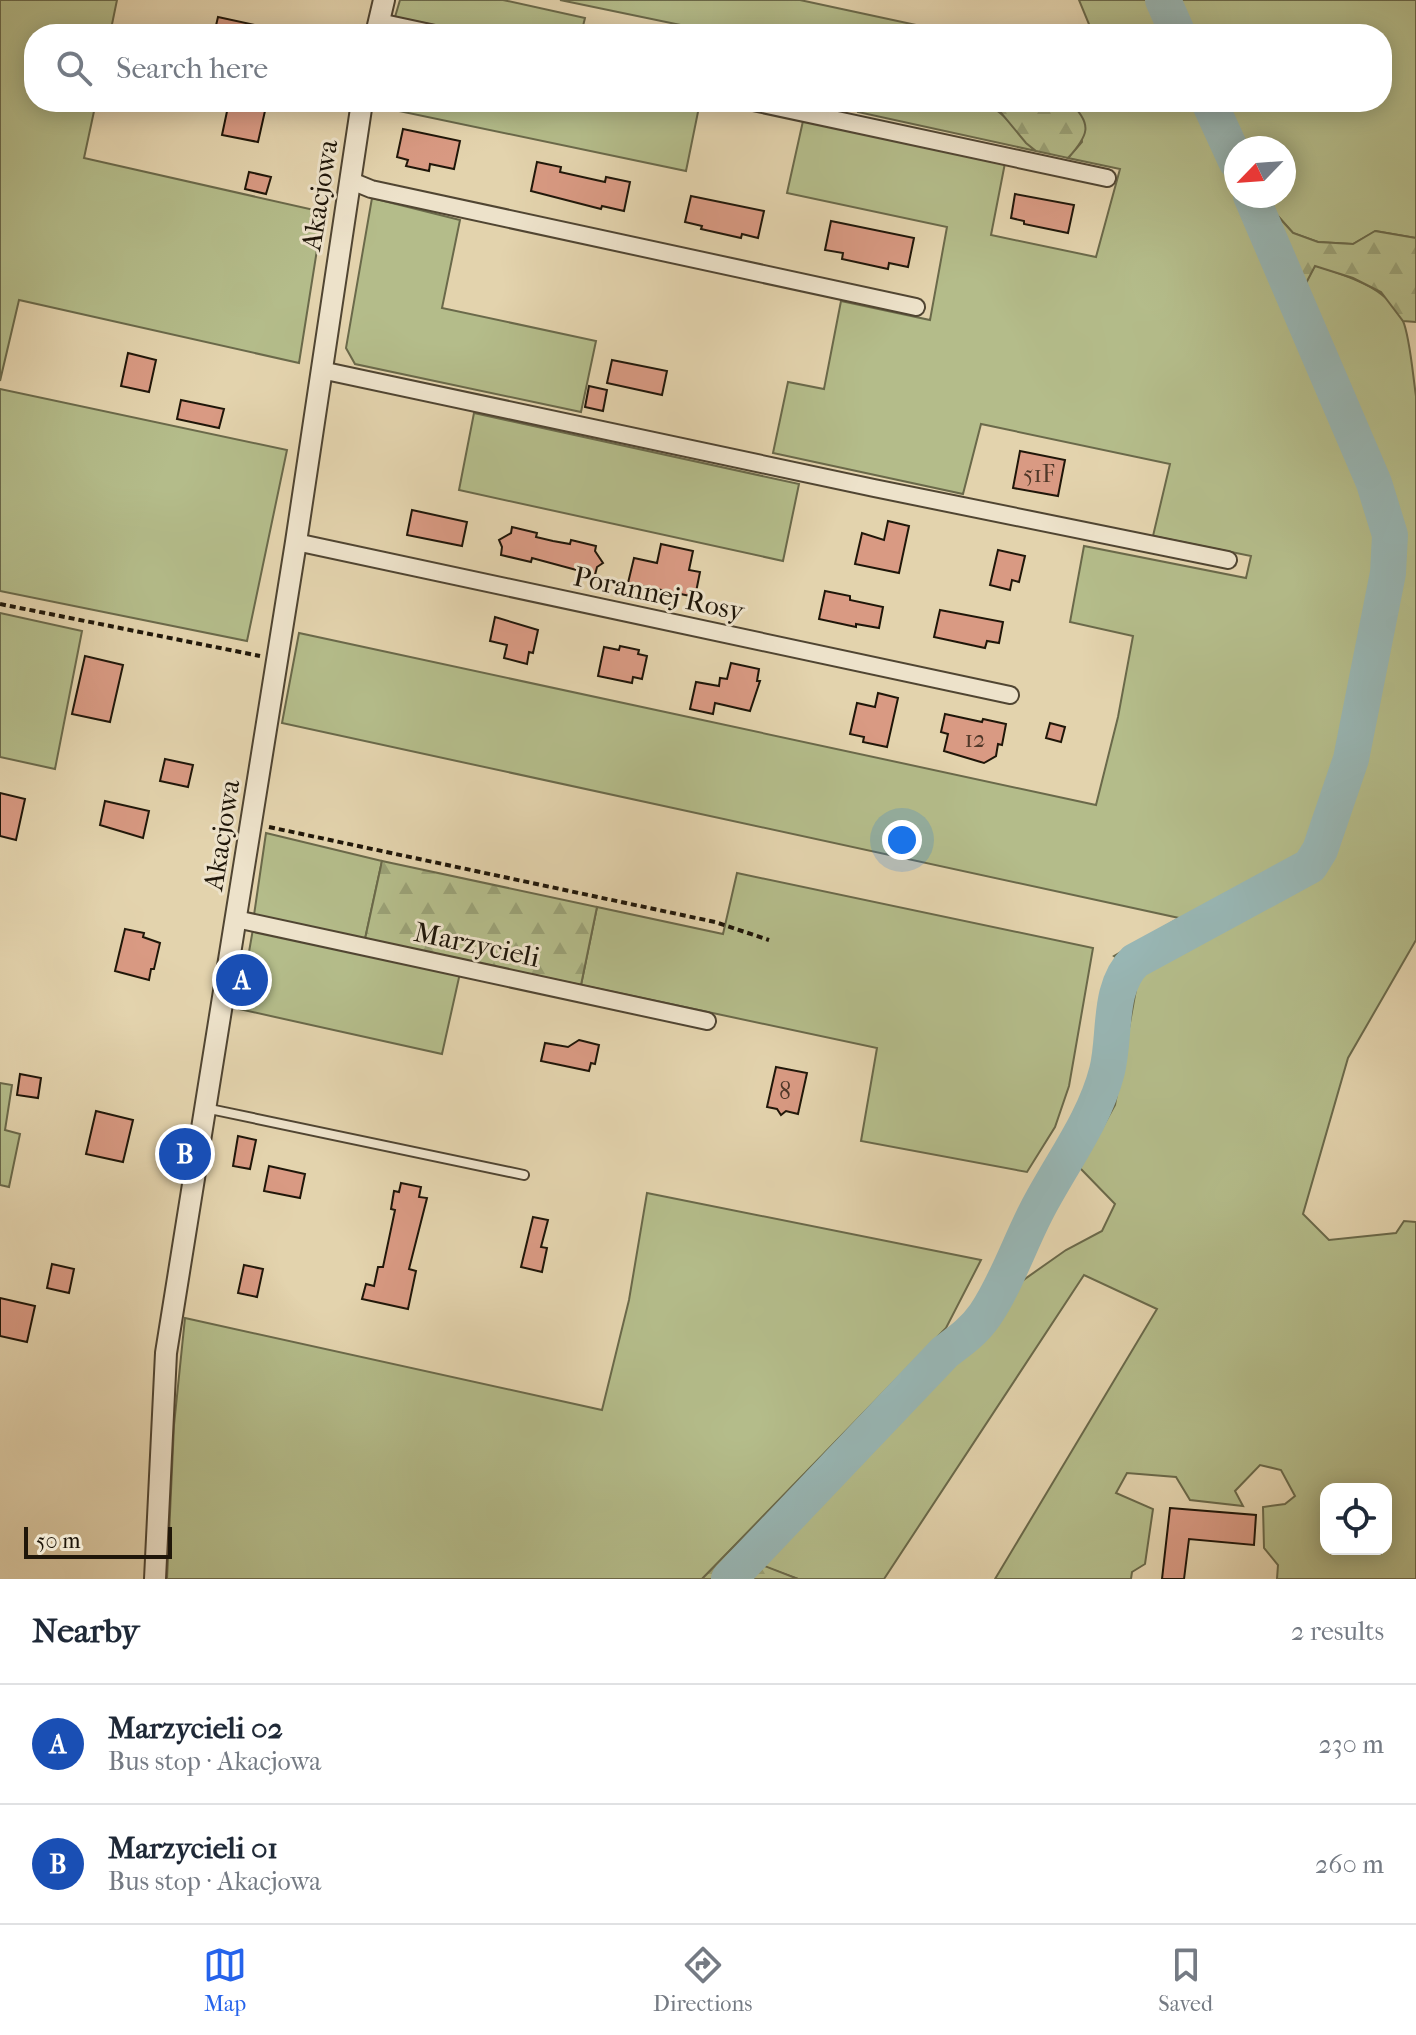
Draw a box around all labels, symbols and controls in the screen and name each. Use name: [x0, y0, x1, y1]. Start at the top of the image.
search box: [24, 24, 1392, 112]
icon: search: [52, 46, 96, 90]
text: Search here: [116, 51, 268, 86]
street label: Akacjowa: [294, 136, 345, 254]
north arrow: [1224, 136, 1296, 208]
house number: 51F: [1023, 460, 1055, 488]
street label: Porannej Rosy: [570, 559, 748, 628]
house number: 12: [965, 725, 985, 753]
street label: Akacjowa: [196, 776, 247, 894]
your location: [882, 820, 922, 860]
street label: Marzycieli: [411, 915, 543, 974]
pin: A: [216, 950, 268, 1010]
house number: 8: [779, 1077, 791, 1105]
pin: B: [159, 1124, 211, 1184]
map controls: [1320, 1483, 1392, 1555]
button: locate: [1320, 1483, 1392, 1555]
scale bar: [24, 1523, 172, 1559]
text: 50 m: [36, 1528, 81, 1554]
text: Nearby: [32, 1611, 139, 1651]
text: 2 results: [1291, 1616, 1384, 1647]
text: Marzycieli 02: [108, 1711, 283, 1746]
text: A: [50, 1729, 66, 1760]
text: 230 m: [1318, 1729, 1384, 1760]
text: Bus stop · Akacjowa: [108, 1746, 321, 1777]
text: Marzycieli 01: [108, 1831, 278, 1866]
text: B: [50, 1849, 66, 1880]
text: 260 m: [1315, 1849, 1384, 1880]
text: Bus stop · Akacjowa: [108, 1866, 321, 1897]
tab: Map: [203, 1943, 247, 2017]
tab: Directions: [653, 1943, 752, 2017]
tab: Saved: [1158, 1943, 1213, 2017]

